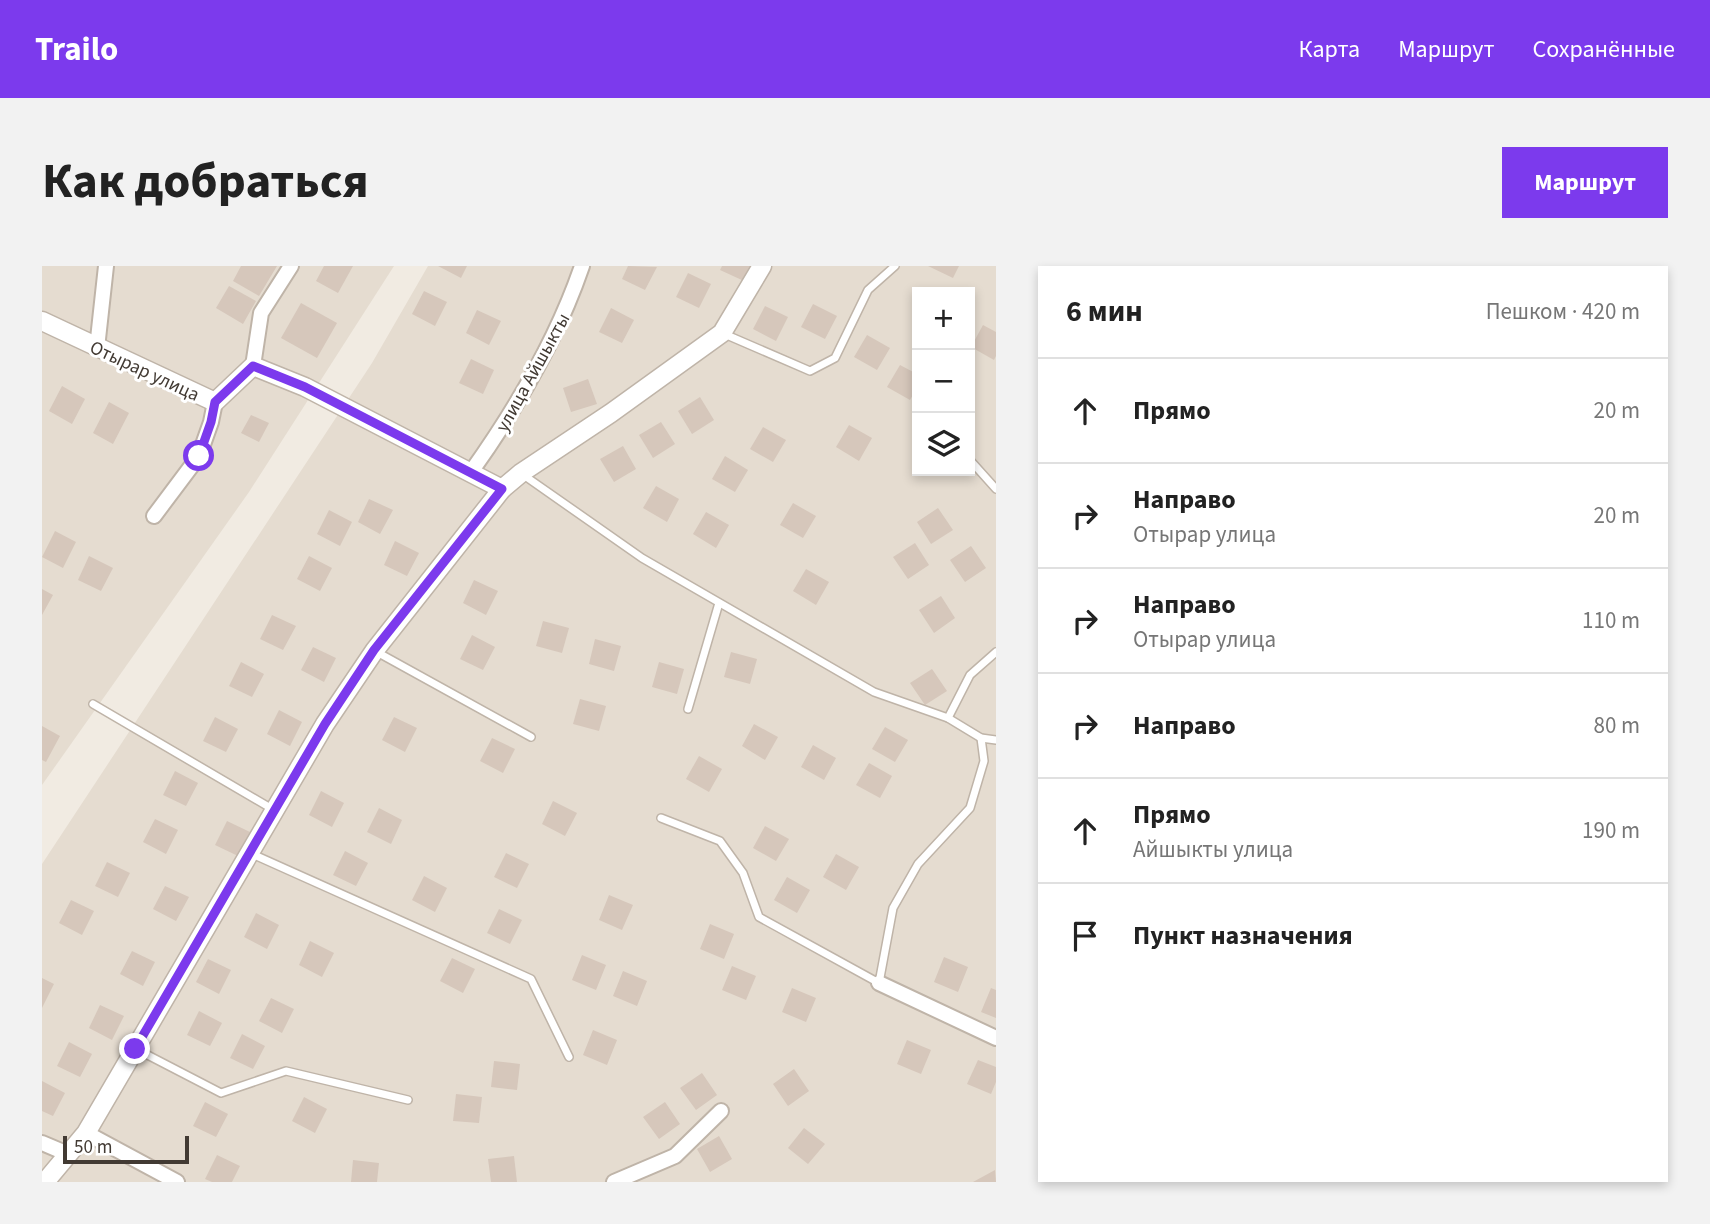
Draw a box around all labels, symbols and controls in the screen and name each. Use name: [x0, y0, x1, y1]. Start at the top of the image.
text: Trailo: [35, 26, 118, 73]
text: Карта: [1299, 32, 1360, 67]
text: Маршрут: [1398, 32, 1494, 67]
text: Сохранённые: [1532, 32, 1675, 67]
text: Как добраться: [42, 147, 369, 217]
button: Маршрут: [1502, 147, 1668, 218]
map controls: [912, 287, 975, 476]
button: +: [912, 287, 975, 350]
text: 6 мин: [1066, 290, 1143, 333]
text: Пешком · 420 m: [1486, 295, 1640, 328]
street label: улица Айшыкты: [489, 308, 577, 437]
street label: Отырар улица: [85, 334, 204, 409]
button: −: [912, 350, 975, 413]
icon: ahead: [1066, 392, 1104, 430]
text: Прямо: [1133, 392, 1211, 429]
text: 20 m: [1593, 394, 1640, 427]
button: layers: [912, 413, 975, 476]
route start: [183, 440, 214, 471]
text: Направо: [1133, 481, 1236, 518]
icon: right: [1066, 497, 1104, 535]
text: 20 m: [1593, 499, 1640, 532]
text: Отырар улица: [1133, 518, 1276, 551]
text: Направо: [1133, 586, 1236, 623]
icon: right: [1066, 602, 1104, 640]
text: 110 m: [1582, 604, 1640, 637]
text: Отырар улица: [1133, 623, 1276, 656]
icon: right: [1066, 707, 1104, 745]
text: Направо: [1133, 707, 1236, 744]
text: 80 m: [1593, 709, 1640, 742]
text: Прямо: [1133, 796, 1211, 833]
icon: ahead: [1066, 812, 1104, 850]
text: 190 m: [1582, 814, 1640, 847]
text: Айшыкты улица: [1133, 833, 1293, 866]
icon: arrive: [1066, 917, 1104, 955]
text: Пункт назначения: [1133, 917, 1353, 954]
route end: [119, 1033, 150, 1064]
scale bar: [63, 1133, 189, 1165]
text: 50 m: [74, 1134, 112, 1161]

